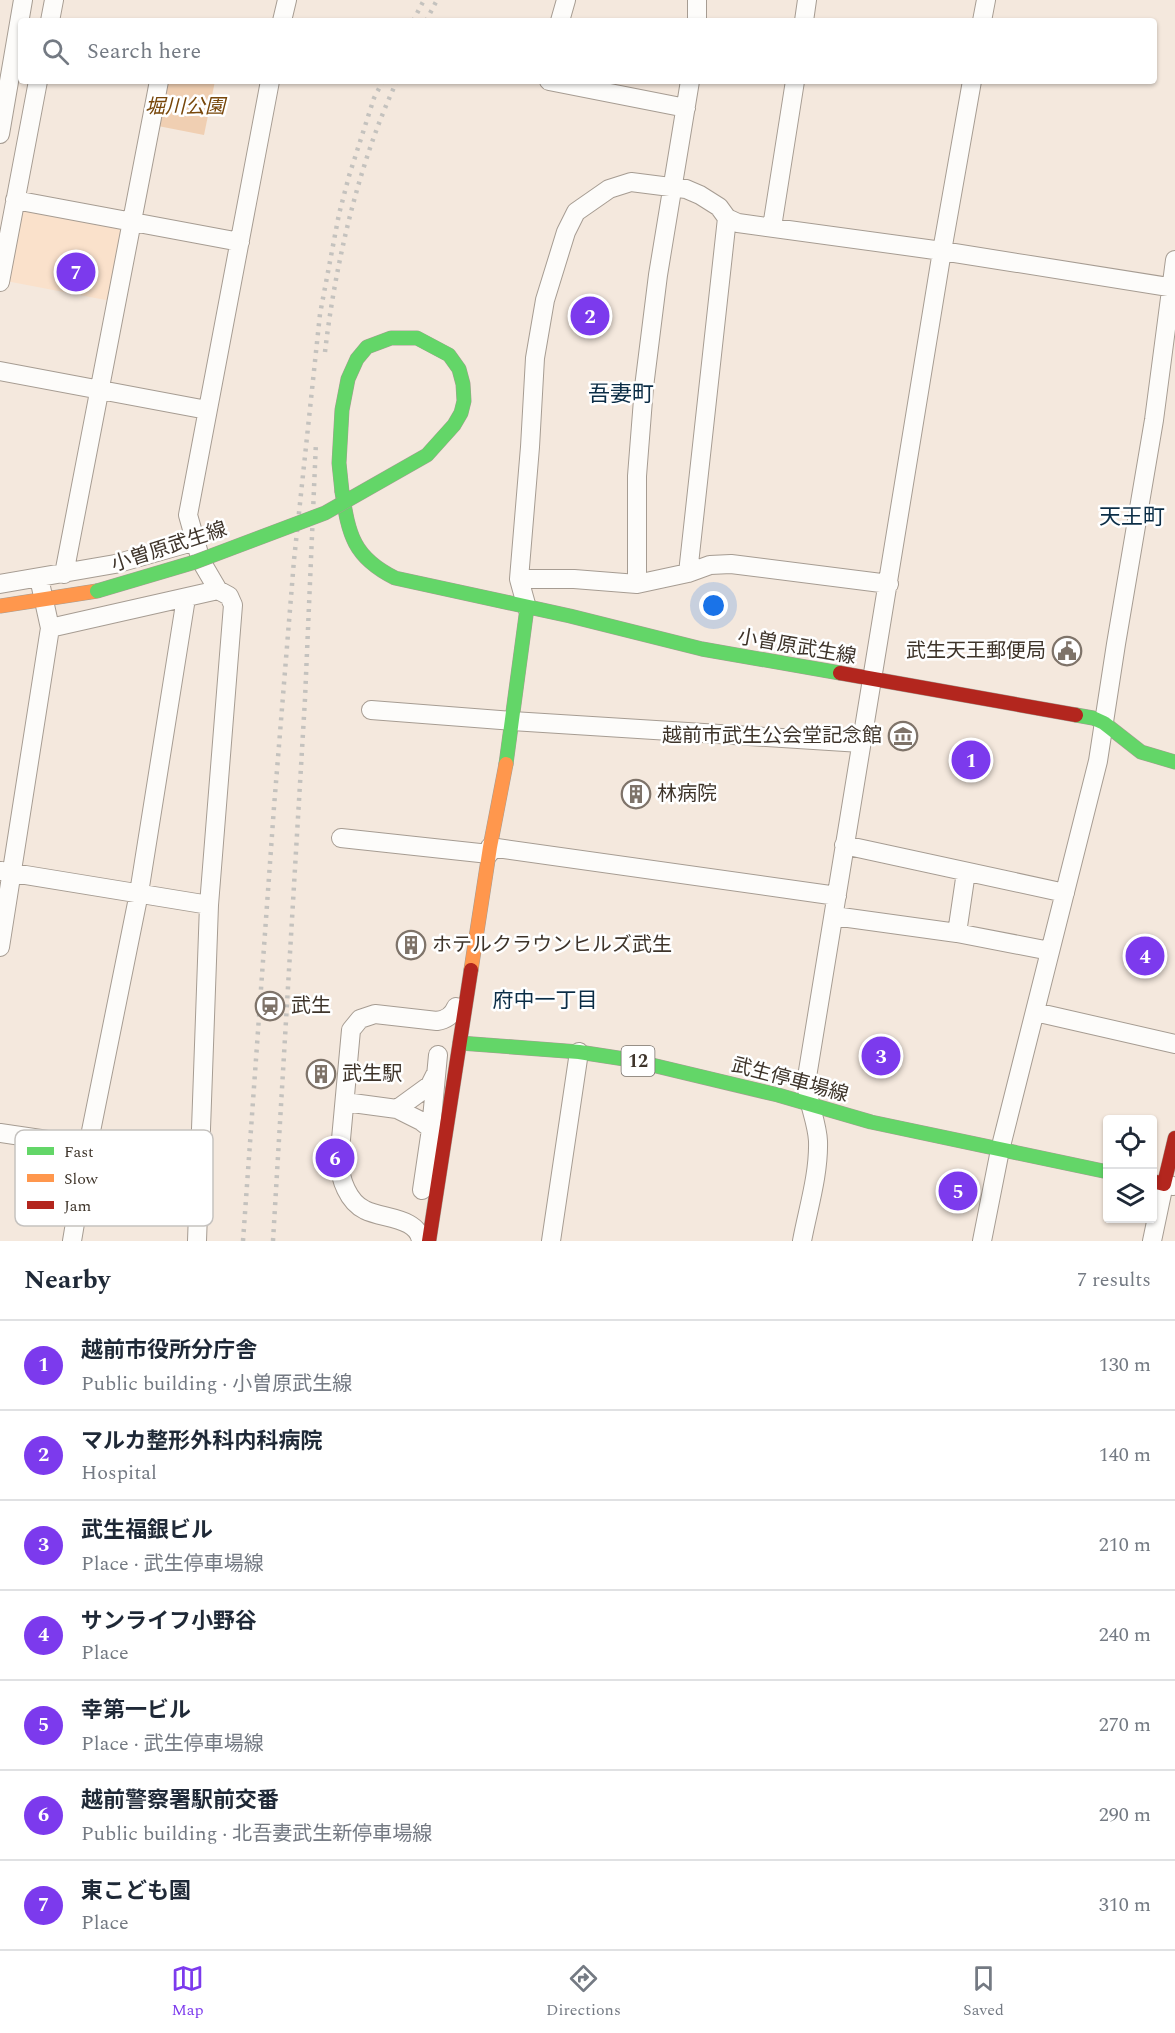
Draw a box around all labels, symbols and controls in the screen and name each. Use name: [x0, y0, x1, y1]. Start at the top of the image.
search box: [18, 18, 1157, 84]
icon: search: [39, 35, 72, 68]
text: Search here: [87, 35, 201, 68]
park label: 堀川公園: [145, 92, 228, 122]
pin: 7: [56, 250, 96, 294]
pin: 2: [570, 294, 610, 338]
district label: 吾妻町: [588, 378, 654, 411]
district label: 天王町: [1099, 501, 1165, 534]
street label: 小曽原武生線: [107, 514, 231, 580]
your location: [699, 591, 728, 620]
street label: 小曽原武生線: [735, 622, 859, 672]
public building icon: 武生天王郵便局: [1051, 635, 1083, 667]
place label: 武生天王郵便局: [906, 636, 1046, 666]
museum icon: 越前市武生公会堂記念館: [887, 720, 919, 752]
place label: 越前市武生公会堂記念館: [662, 721, 882, 751]
pin: 1: [952, 738, 990, 783]
building icon: 林病院: [620, 778, 652, 810]
place label: 林病院: [657, 779, 717, 809]
building icon: ホテルクラウンヒルズ武生: [395, 929, 427, 961]
place label: ホテルクラウンヒルズ武生: [432, 930, 672, 960]
pin: 4: [1126, 934, 1164, 978]
district label: 府中一丁目: [493, 985, 598, 1017]
station icon: 武生: [254, 990, 286, 1022]
place label: 武生: [291, 991, 331, 1021]
pin: 3: [862, 1034, 900, 1078]
road number: 12: [622, 1046, 654, 1076]
street label: 武生停車場線: [728, 1050, 852, 1110]
building icon: 武生駅: [305, 1058, 337, 1090]
place label: 武生駅: [342, 1059, 402, 1089]
map controls: [1103, 1115, 1157, 1223]
button: locate: [1103, 1115, 1157, 1169]
legend: [15, 1130, 213, 1226]
pin: 6: [316, 1136, 354, 1180]
text: Fast: [64, 1140, 94, 1164]
text: Slow: [64, 1167, 99, 1191]
pin: 5: [938, 1168, 978, 1214]
button: layers: [1103, 1169, 1157, 1223]
text: Jam: [64, 1194, 92, 1218]
text: Nearby: [24, 1260, 110, 1300]
text: 7 results: [1077, 1265, 1151, 1295]
text: 越前市役所分庁舎: [81, 1334, 257, 1367]
text: 1: [38, 1350, 49, 1380]
text: 130 m: [1099, 1350, 1151, 1380]
text: Public building · 小曽原武生線: [81, 1369, 352, 1399]
text: マルカ整形外科内科病院: [81, 1425, 322, 1458]
text: 2: [38, 1440, 49, 1470]
text: 140 m: [1099, 1440, 1151, 1470]
text: Hospital: [81, 1458, 157, 1488]
text: 武生福銀ビル: [81, 1514, 213, 1547]
text: 3: [38, 1530, 49, 1560]
text: 210 m: [1099, 1530, 1151, 1560]
text: Place · 武生停車場線: [81, 1549, 264, 1579]
text: サンライフ小野谷: [81, 1605, 257, 1638]
text: 4: [38, 1620, 49, 1650]
text: 240 m: [1099, 1620, 1151, 1650]
text: Place: [81, 1638, 129, 1668]
text: 幸第一ビル: [81, 1694, 191, 1727]
text: 5: [38, 1710, 49, 1740]
text: 270 m: [1099, 1710, 1151, 1740]
text: Place · 武生停車場線: [81, 1729, 264, 1759]
text: 越前警察署駅前交番: [81, 1784, 279, 1817]
text: 6: [38, 1800, 49, 1830]
text: 290 m: [1099, 1800, 1151, 1830]
text: Public building · 北吾妻武生新停車場線: [81, 1819, 432, 1849]
text: 東こども園: [81, 1875, 191, 1908]
text: 7: [38, 1890, 49, 1920]
text: 310 m: [1099, 1890, 1151, 1920]
text: Place: [81, 1908, 129, 1938]
tab: Map: [171, 1962, 204, 2022]
tab: Directions: [546, 1962, 621, 2022]
tab: Saved: [963, 1962, 1004, 2022]

